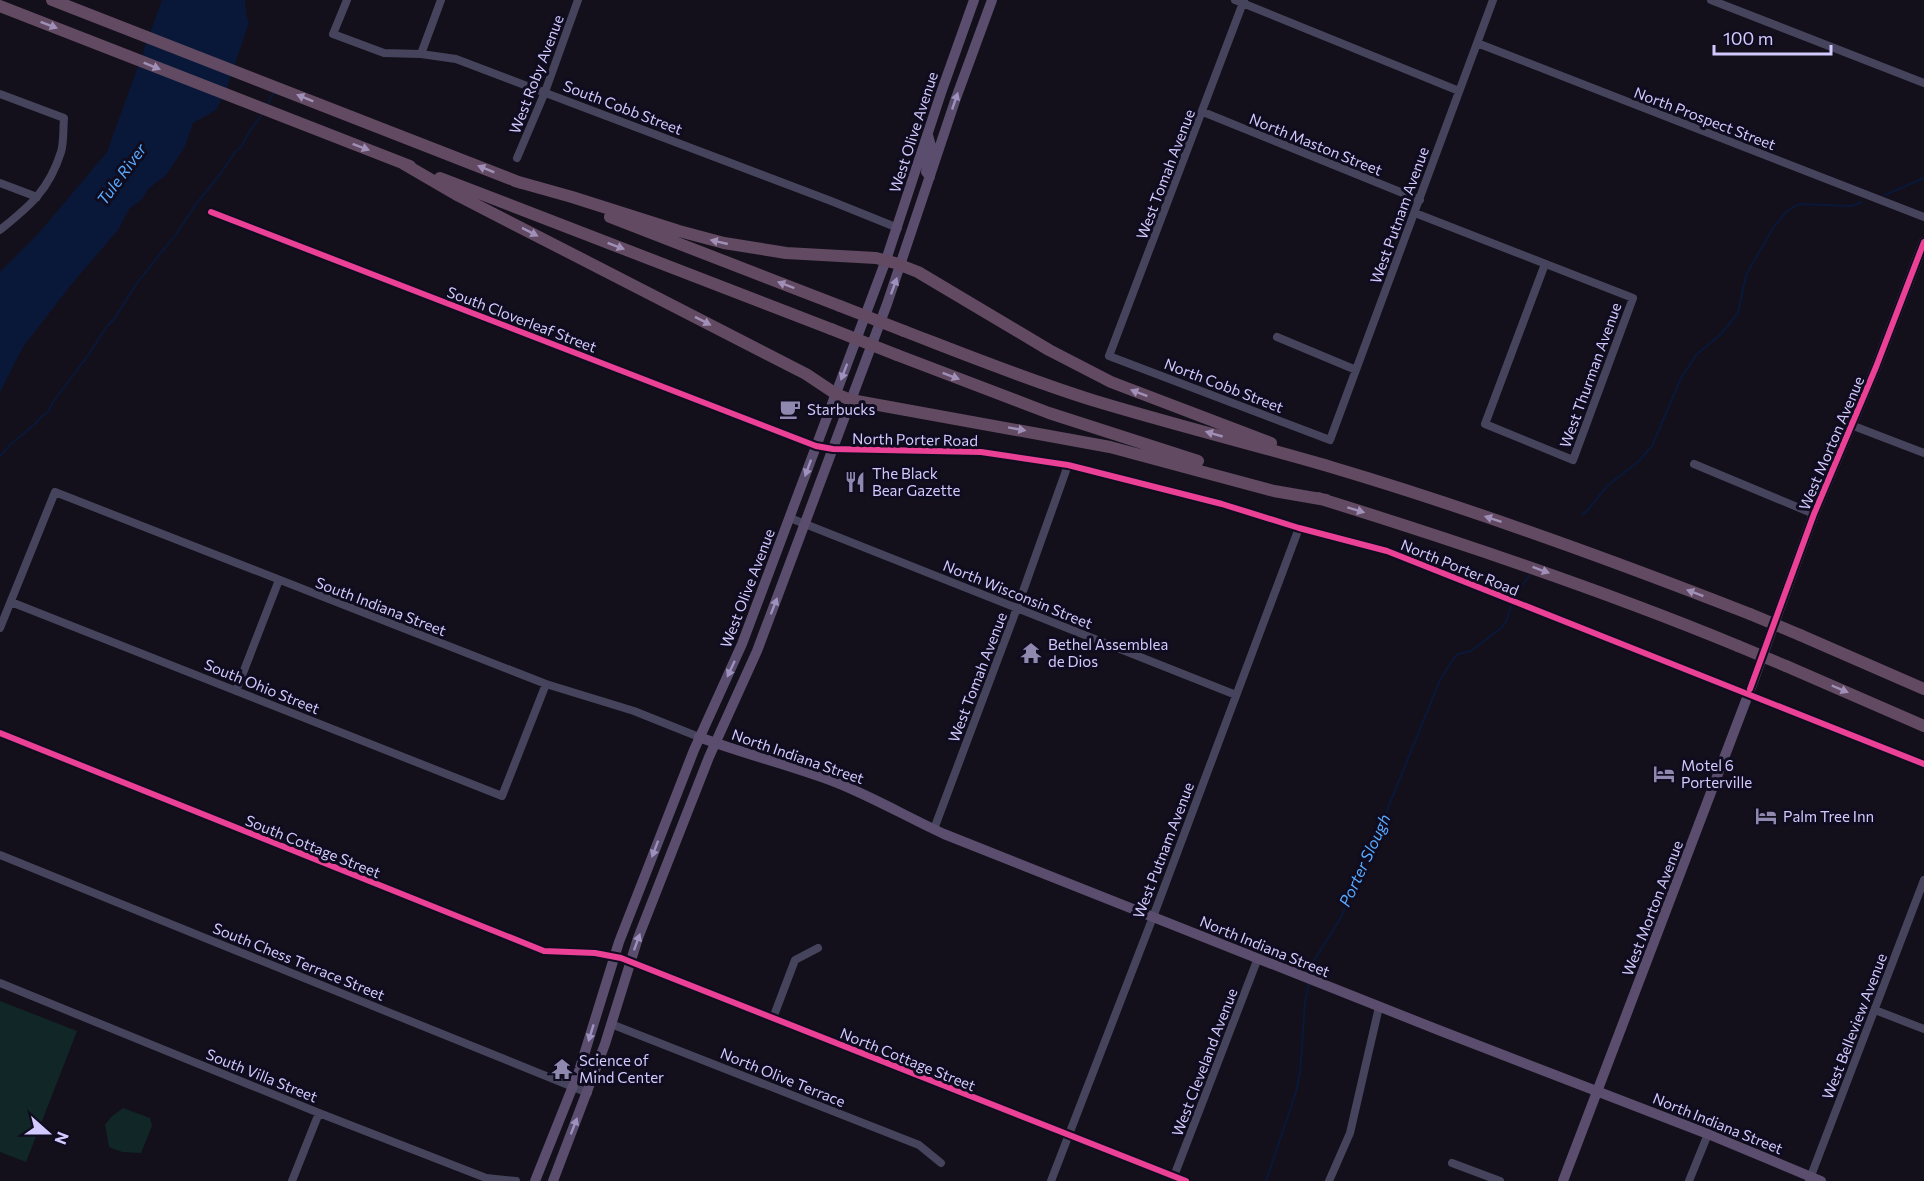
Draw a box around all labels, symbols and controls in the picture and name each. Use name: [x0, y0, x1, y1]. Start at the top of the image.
street label: West Roby Avenue: [505, 12, 567, 136]
scale bar: [1714, 18, 1831, 56]
one-way arrow: [40, 21, 58, 31]
text: 100 m: [1723, 27, 1773, 49]
one-way arrow: [143, 62, 161, 71]
street label: West Olive Avenue: [885, 69, 941, 195]
street label: South Cobb Street: [561, 76, 685, 138]
street label: North Prospect Street: [1632, 83, 1778, 153]
one-way arrow: [296, 92, 314, 102]
one-way arrow: [951, 92, 961, 110]
street label: West Tomah Avenue: [1132, 106, 1198, 242]
street label: North Maston Street: [1247, 109, 1385, 179]
water label: Tule River: [92, 139, 150, 208]
one-way arrow: [352, 143, 370, 153]
street label: West Putnam Avenue: [1366, 144, 1432, 286]
one-way arrow: [477, 164, 495, 174]
one-way arrow: [521, 227, 538, 237]
one-way arrow: [710, 236, 728, 246]
one-way arrow: [607, 241, 625, 251]
one-way arrow: [889, 277, 899, 295]
one-way arrow: [776, 280, 794, 290]
street label: South Cloverleaf Street: [445, 282, 599, 356]
street label: West Thurman Avenue: [1555, 300, 1625, 450]
one-way arrow: [694, 316, 712, 326]
street label: North Cobb Street: [1162, 354, 1286, 416]
one-way arrow: [839, 363, 848, 381]
one-way arrow: [943, 371, 961, 381]
street label: West Morton Avenue: [1795, 373, 1867, 513]
one-way arrow: [1130, 388, 1148, 397]
cafe icon: Starbucks: [778, 397, 802, 421]
place label: Starbucks: [807, 400, 875, 418]
one-way arrow: [1007, 425, 1026, 434]
street label: North Porter Road: [852, 429, 978, 449]
one-way arrow: [1204, 429, 1222, 438]
one-way arrow: [803, 459, 813, 477]
place label: The Black Bear Gazette: [872, 464, 961, 499]
restaurant icon: The Black Bear Gazette: [843, 470, 867, 494]
one-way arrow: [1347, 505, 1365, 515]
one-way arrow: [1484, 513, 1502, 523]
street label: West Olive Avenue: [716, 526, 778, 650]
street label: North Porter Road: [1398, 535, 1522, 599]
street label: North Wisconsin Street: [941, 556, 1095, 632]
one-way arrow: [1532, 566, 1550, 576]
street label: South Indiana Street: [313, 573, 449, 639]
one-way arrow: [1686, 588, 1704, 598]
one-way arrow: [770, 597, 780, 615]
street label: West Tomah Avenue: [944, 609, 1010, 745]
place label: Bethel Assemblea de Dios: [1048, 635, 1168, 670]
temple icon: Bethel Assemblea de Dios: [1019, 641, 1043, 665]
street label: South Ohio Street: [202, 655, 322, 717]
one-way arrow: [726, 661, 735, 678]
one-way arrow: [1831, 685, 1849, 695]
street label: North Indiana Street: [729, 725, 867, 787]
place label: Motel 6 Porterville: [1681, 756, 1752, 791]
hotel icon: Motel 6 Porterville: [1652, 762, 1676, 786]
street label: West Putnam Avenue: [1129, 779, 1197, 921]
hotel icon: Palm Tree Inn: [1754, 804, 1778, 828]
place label: Palm Tree Inn: [1783, 807, 1874, 825]
street label: South Cottage Street: [243, 811, 383, 881]
water label: Porter Slough: [1334, 811, 1394, 909]
street label: West Morton Avenue: [1618, 838, 1686, 978]
one-way arrow: [650, 840, 659, 858]
street label: North Indiana Street: [1197, 912, 1333, 980]
street label: South Chess Terrace Street: [210, 918, 388, 1004]
one-way arrow: [632, 933, 642, 951]
street label: West Belleview Avenue: [1818, 950, 1890, 1102]
street label: West Cleveland Avenue: [1167, 985, 1241, 1138]
one-way arrow: [586, 1024, 595, 1042]
street label: North Cottage Street: [838, 1024, 978, 1094]
street label: South Villa Street: [204, 1044, 320, 1106]
street label: North Olive Terrace: [718, 1044, 848, 1110]
place label: Science of Mind Center: [579, 1051, 664, 1086]
temple icon: Science of Mind Center: [550, 1057, 574, 1081]
street label: North Indiana Street: [1650, 1089, 1786, 1157]
north arrow: [18, 1103, 78, 1163]
one-way arrow: [569, 1117, 579, 1135]
text: N: [51, 1130, 73, 1148]

